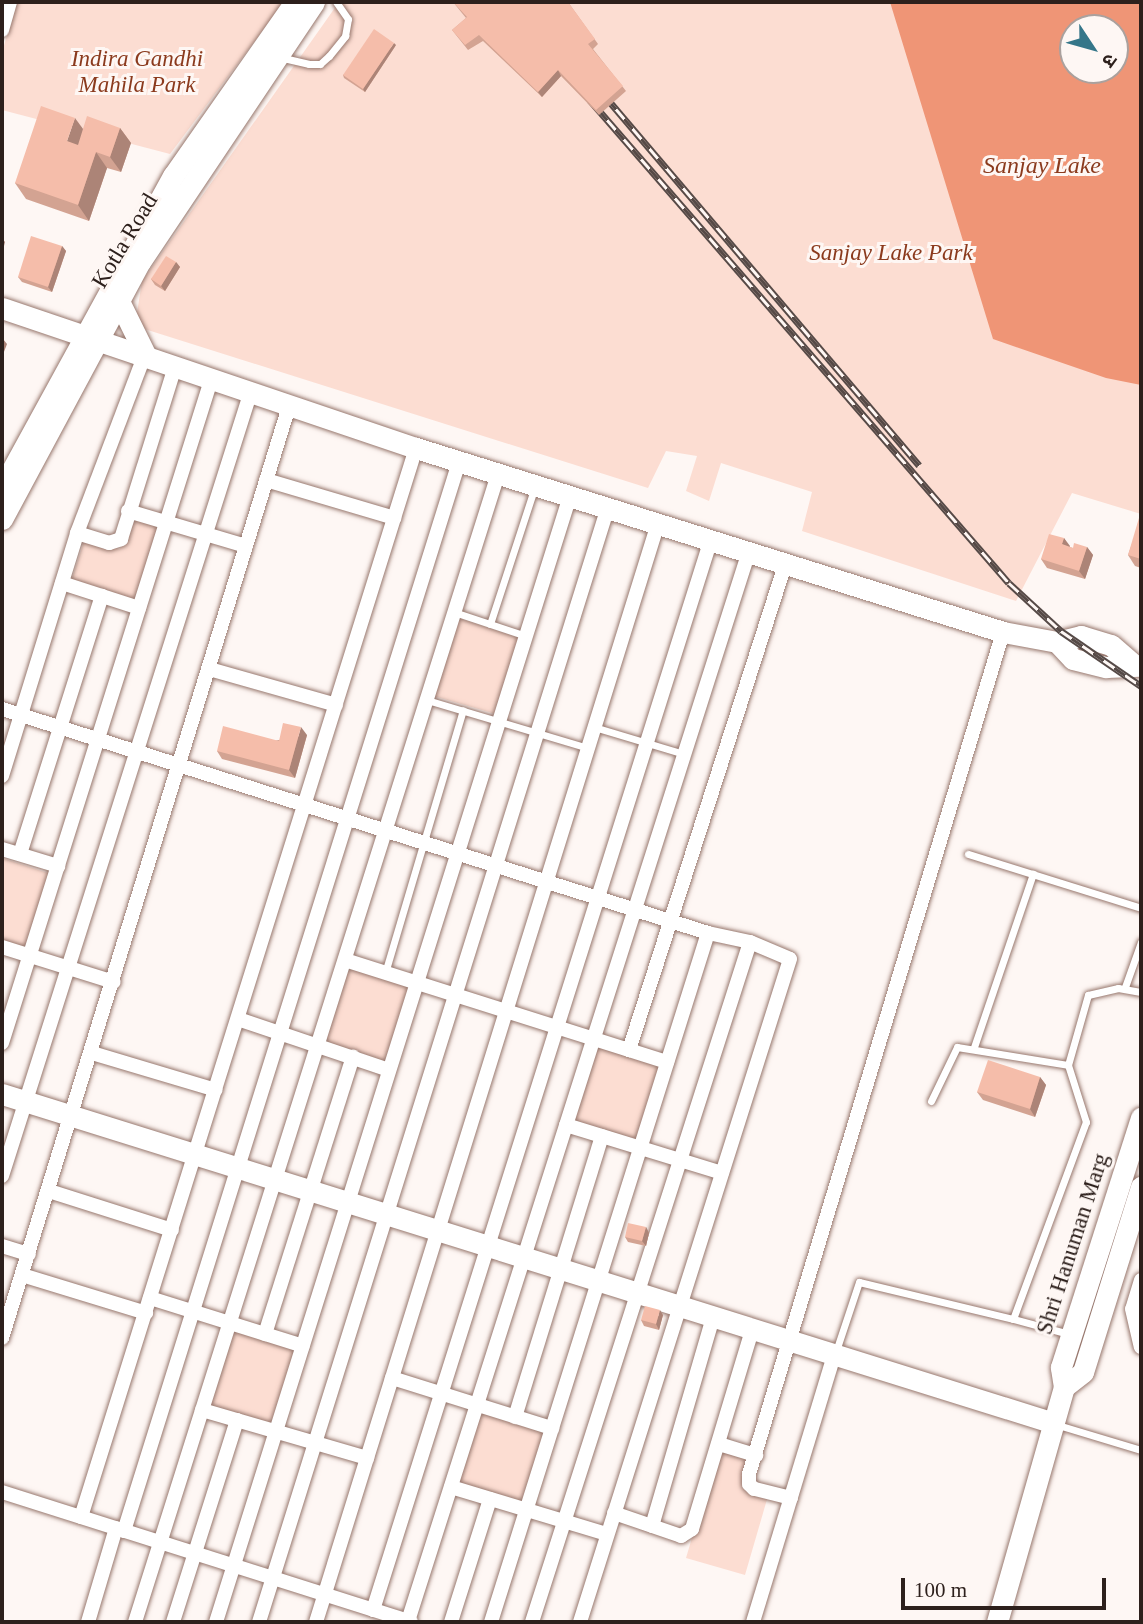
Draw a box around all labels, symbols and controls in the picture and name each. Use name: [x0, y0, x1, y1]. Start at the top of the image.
north arrow: [1059, 14, 1129, 84]
park label: Indira Gandhi Mahila Park: [71, 45, 203, 99]
text: उ: [1098, 50, 1122, 71]
water label: Sanjay Lake: [983, 152, 1101, 180]
street label: Kotla Road: [86, 189, 164, 293]
park label: Sanjay Lake Park: [809, 239, 973, 267]
street label: Shri Hanuman Marg: [1031, 1150, 1115, 1338]
scale bar: [905, 1564, 1110, 1608]
text: 100 m: [914, 1578, 967, 1602]

